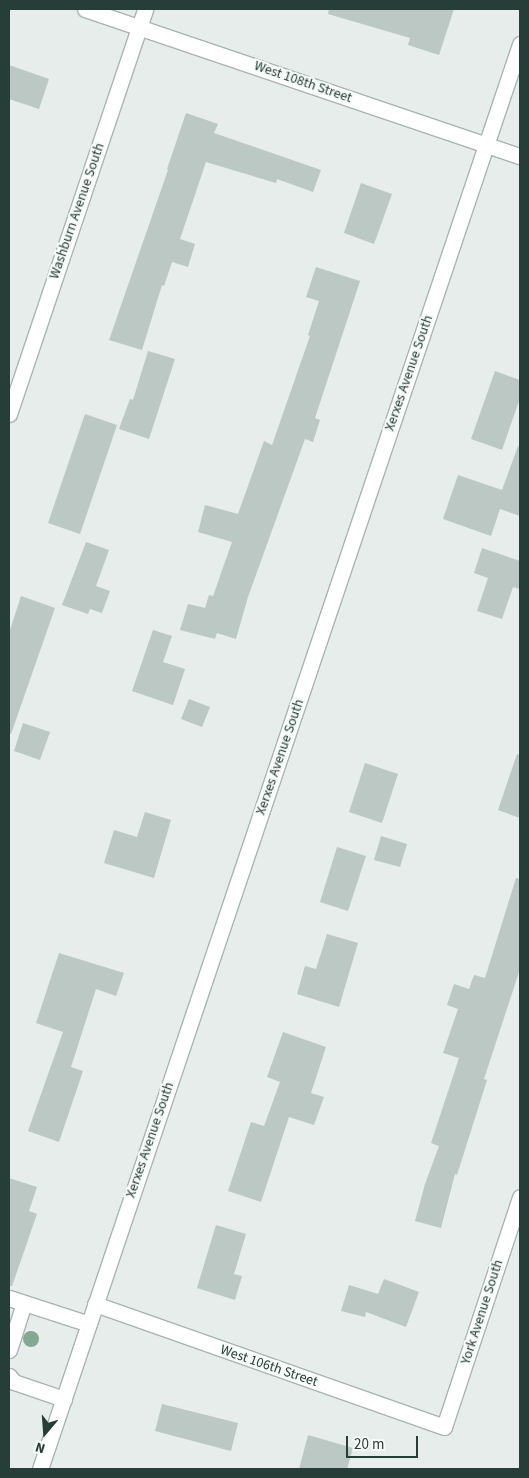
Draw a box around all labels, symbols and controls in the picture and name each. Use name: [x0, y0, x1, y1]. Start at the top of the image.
street label: West 108th Street: [252, 57, 354, 107]
street label: Washburn Avenue South: [46, 141, 108, 281]
street label: Xerxes Avenue South: [381, 313, 437, 433]
street label: Xerxes Avenue South: [252, 697, 308, 817]
street label: Xerxes Avenue South: [122, 1080, 178, 1200]
street label: York Avenue South: [457, 1257, 507, 1367]
street label: West 106th Street: [218, 1341, 320, 1391]
north arrow: [20, 1408, 70, 1458]
scale bar: [349, 1426, 422, 1458]
text: 20 m: [354, 1434, 384, 1455]
text: N: [33, 1436, 48, 1458]

